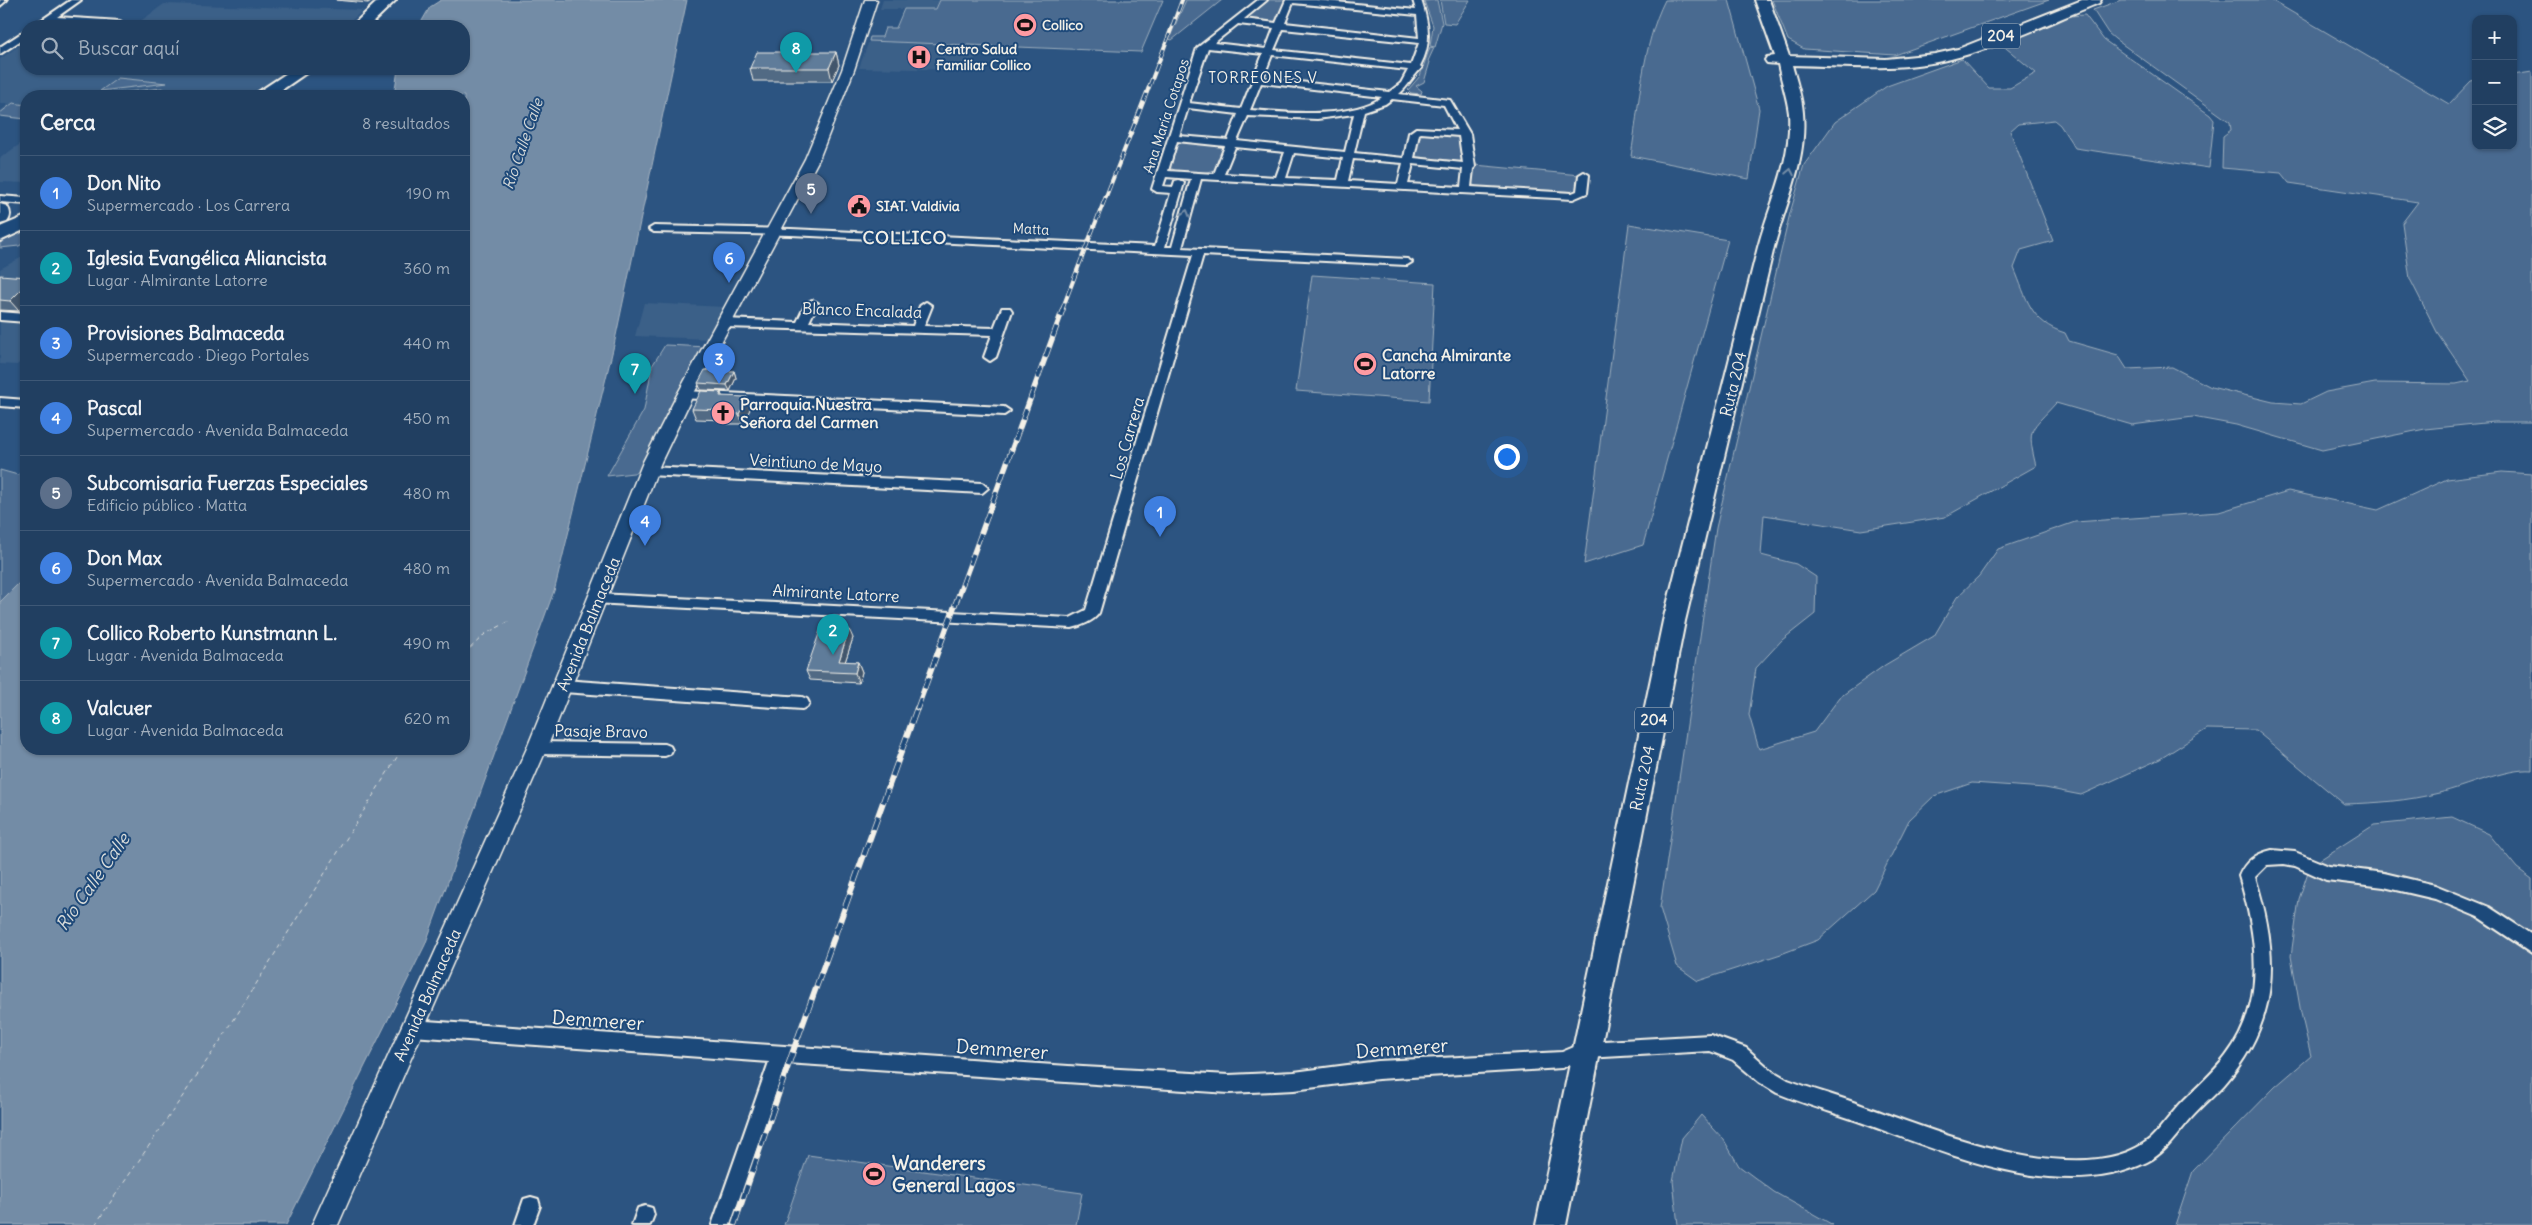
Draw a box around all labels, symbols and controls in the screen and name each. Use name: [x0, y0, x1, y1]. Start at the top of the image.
sports icon: Collico: [1012, 12, 1038, 38]
map controls: [2472, 15, 2517, 150]
button: +: [2472, 15, 2517, 60]
place label: Collico: [1042, 16, 1083, 34]
search box: [20, 20, 470, 75]
road number: 204: [1982, 24, 2020, 48]
pin: 8: [780, 32, 812, 73]
icon: search: [38, 34, 66, 62]
text: Buscar aquí: [78, 36, 179, 60]
place label: Centro Salud Familiar Collico: [936, 40, 1031, 74]
hospital icon: Centro Salud Familiar Collico: [906, 44, 932, 70]
street label: Ana María Cotapos: [1139, 56, 1193, 176]
button: −: [2472, 60, 2517, 105]
district label: TORREONES V: [1208, 68, 1318, 87]
water label: Río Calle Calle: [498, 95, 547, 192]
button: layers: [2472, 105, 2517, 150]
text: Cerca: [40, 109, 95, 136]
text: 8 resultados: [362, 113, 450, 133]
one-way arrow: [1784, 168, 1795, 177]
text: Don Nito: [87, 171, 161, 195]
pin: 5: [795, 173, 827, 214]
text: 1: [53, 183, 59, 203]
text: 190 m: [406, 183, 450, 203]
public building icon: SIAT. Valdivia: [846, 193, 872, 219]
text: Supermercado · Los Carrera: [87, 195, 290, 215]
place label: SIAT. Valdivia: [876, 197, 960, 215]
one-way arrow: [1181, 209, 1191, 218]
street label: Matta: [1012, 219, 1050, 239]
district label: COLLICO: [863, 226, 948, 249]
pin: 6: [713, 242, 745, 283]
text: Iglesia Evangélica Aliancista: [87, 246, 327, 270]
text: 2: [52, 258, 60, 278]
text: 360 m: [403, 258, 450, 278]
text: Lugar · Almirante Latorre: [87, 270, 268, 290]
street label: Blanco Encalada: [802, 298, 922, 322]
text: Provisiones Balmaceda: [87, 321, 285, 345]
text: 3: [51, 333, 61, 353]
text: 440 m: [403, 333, 450, 353]
pin: 3: [703, 343, 735, 384]
text: Supermercado · Diego Portales: [87, 345, 309, 365]
place label: Cancha Almirante Latorre: [1382, 345, 1511, 383]
street label: Ruta 204: [1715, 349, 1751, 419]
sports icon: Cancha Almirante Latorre: [1352, 351, 1378, 377]
pin: 7: [619, 353, 651, 394]
place label: Parroquia Nuestra Señora del Carmen: [740, 394, 878, 432]
street label: Los Carrera: [1106, 394, 1148, 482]
text: Pascal: [87, 396, 142, 420]
church icon: Parroquia Nuestra Señora del Carmen: [710, 400, 736, 426]
text: 4: [51, 408, 61, 428]
text: 450 m: [403, 408, 450, 428]
text: Supermercado · Avenida Balmaceda: [87, 420, 348, 440]
your location: [1494, 444, 1520, 470]
street label: Veintiuno de Mayo: [749, 450, 883, 476]
text: Subcomisaria Fuerzas Especiales: [87, 471, 368, 495]
text: 5: [51, 483, 61, 503]
text: 480 m: [403, 483, 450, 503]
text: Edificio público · Matta: [87, 495, 247, 515]
pin: 1: [1144, 496, 1176, 537]
pin: 4: [629, 505, 661, 546]
text: Don Max: [87, 546, 162, 570]
street label: Avenida Balmaceda: [552, 554, 624, 694]
text: 6: [51, 558, 61, 578]
text: 480 m: [403, 558, 450, 578]
text: Supermercado · Avenida Balmaceda: [87, 570, 348, 590]
street label: Almirante Latorre: [772, 580, 900, 606]
pin: 2: [817, 614, 849, 655]
text: Collico Roberto Kunstmann L.: [87, 621, 337, 645]
text: 7: [52, 633, 60, 653]
text: 490 m: [403, 633, 450, 653]
text: Lugar · Avenida Balmaceda: [87, 645, 284, 665]
text: Valcuer: [87, 696, 152, 720]
text: 8: [51, 708, 61, 728]
text: 620 m: [404, 708, 450, 728]
road number: 204: [1635, 708, 1673, 732]
text: Lugar · Avenida Balmaceda: [87, 720, 284, 740]
street label: Pasaje Bravo: [554, 720, 648, 742]
street label: Ruta 204: [1625, 743, 1659, 813]
water label: Río Calle Calle: [51, 828, 135, 935]
street label: Avenida Balmaceda: [389, 926, 465, 1064]
street label: Demmerer: [551, 1005, 645, 1035]
street label: Demmerer: [1355, 1033, 1449, 1063]
street label: Demmerer: [955, 1034, 1049, 1064]
place label: Wanderers General Lagos: [892, 1151, 1016, 1197]
sports icon: Wanderers General Lagos: [861, 1161, 887, 1187]

